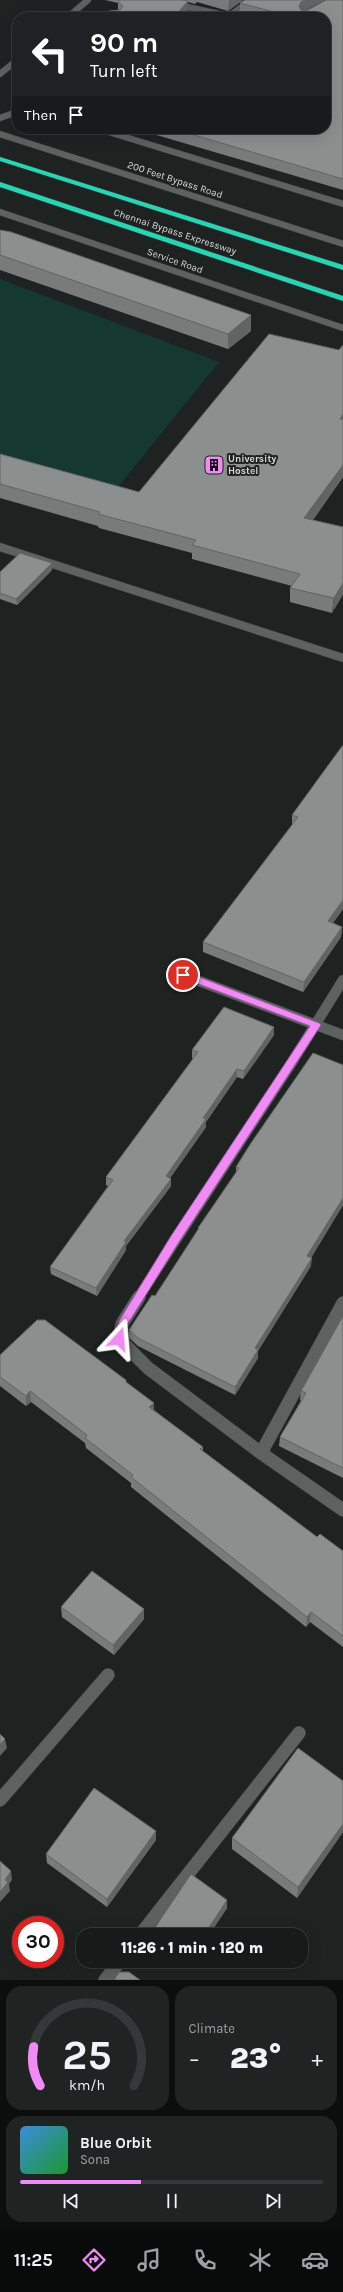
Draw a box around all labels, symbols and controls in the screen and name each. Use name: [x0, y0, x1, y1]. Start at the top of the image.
text: 90 m: [90, 26, 158, 59]
icon: left: [24, 28, 76, 80]
text: Turn left: [90, 60, 158, 82]
icon: arrive: [65, 104, 87, 126]
text: Then: [24, 106, 57, 124]
street label: 200 Feet Bypass Road: [126, 159, 224, 201]
street label: Chennai Bypass Expressway: [112, 206, 238, 258]
street label: Service Road: [145, 246, 205, 276]
place label: University Hostel: [228, 453, 276, 477]
building icon: University Hostel: [203, 454, 225, 476]
pin: [166, 958, 200, 992]
icon: arrive: [172, 964, 194, 986]
position arrow: [98, 1318, 140, 1360]
speed limit sign: 30: [12, 1916, 64, 1968]
text: 11:26 · 1 min · 120 m: [121, 1939, 263, 1957]
text: Climate: [189, 2021, 235, 2036]
text: 25: [63, 2031, 112, 2079]
text: 23°: [230, 2040, 282, 2076]
text: −: [189, 2046, 200, 2072]
text: +: [311, 2046, 323, 2072]
text: km/h: [69, 2077, 105, 2094]
text: Blue Orbit: [80, 2134, 152, 2152]
text: Sona: [80, 2152, 110, 2167]
icon: previous: [60, 2190, 82, 2212]
icon: pause: [161, 2190, 183, 2212]
icon: next: [262, 2190, 284, 2212]
icon: directions: [80, 2246, 108, 2274]
icon: music: [135, 2246, 163, 2274]
icon: phone: [191, 2246, 219, 2274]
icon: climate: [246, 2246, 274, 2274]
icon: car: [301, 2246, 329, 2274]
text: 11:25: [14, 2249, 53, 2271]

